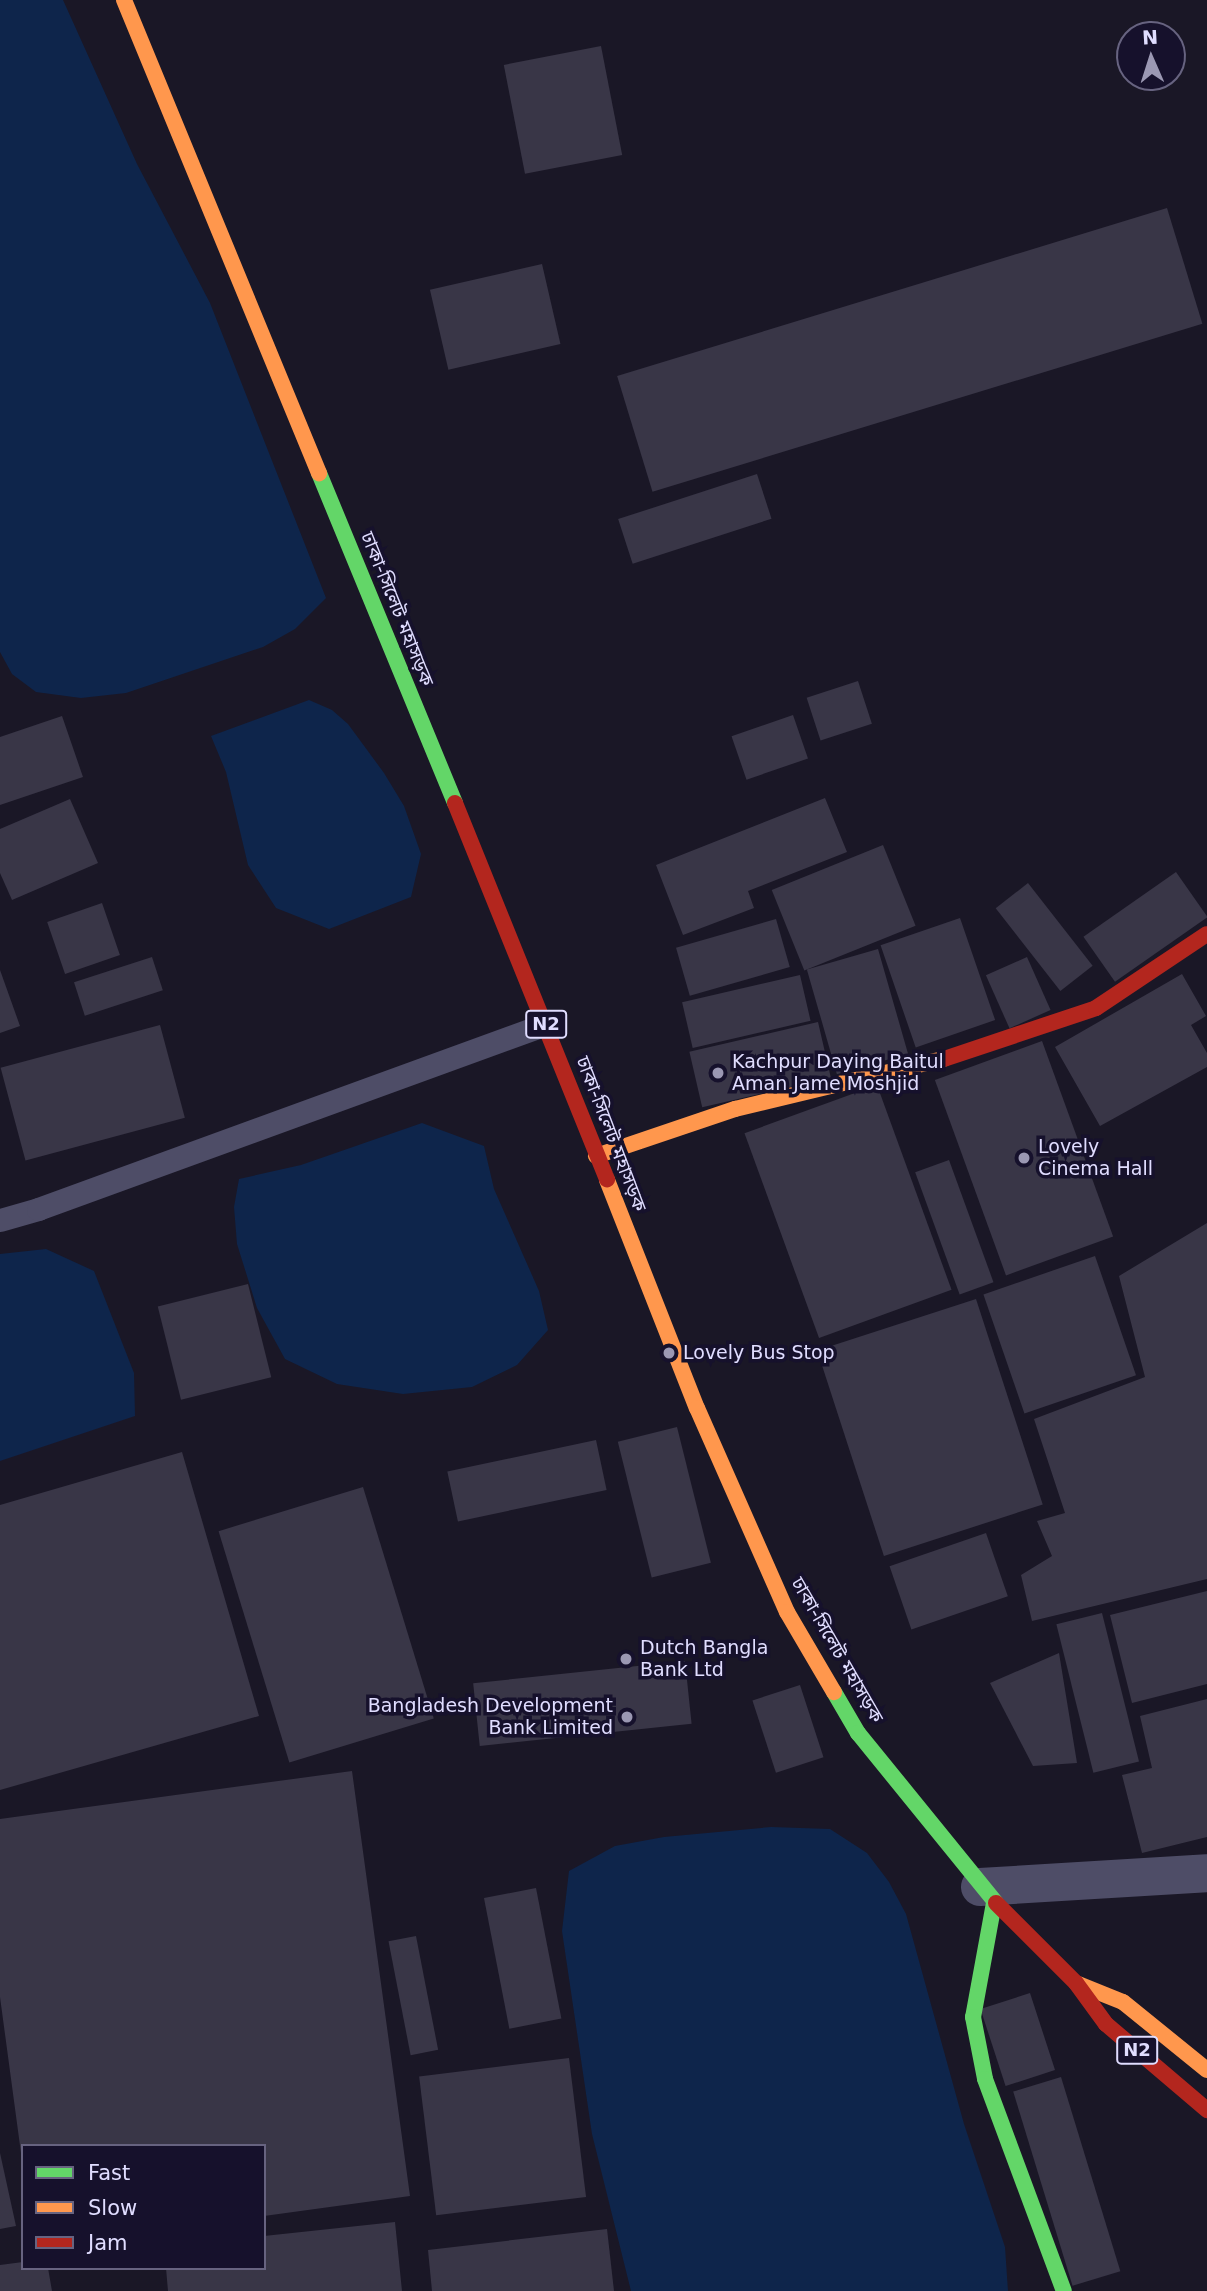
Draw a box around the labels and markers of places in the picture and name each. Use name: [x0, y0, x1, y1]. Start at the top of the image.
place label: Kachpur Daying Baitul Aman Jame Moshjid: [732, 1051, 944, 1095]
marker: Kachpur Daying Baitul Aman Jame Moshjid: [710, 1065, 726, 1081]
place label: Lovely Cinema Hall: [1038, 1136, 1153, 1180]
marker: Lovely Cinema Hall: [1016, 1150, 1032, 1166]
place label: Lovely Bus Stop: [683, 1342, 835, 1364]
marker: Lovely Bus Stop: [661, 1345, 677, 1361]
place label: Dutch Bangla Bank Ltd: [640, 1637, 768, 1681]
marker: Dutch Bangla Bank Ltd: [618, 1651, 634, 1667]
place label: Bangladesh Development Bank Limited: [368, 1695, 613, 1739]
marker: Bangladesh Development Bank Limited: [619, 1709, 635, 1725]

